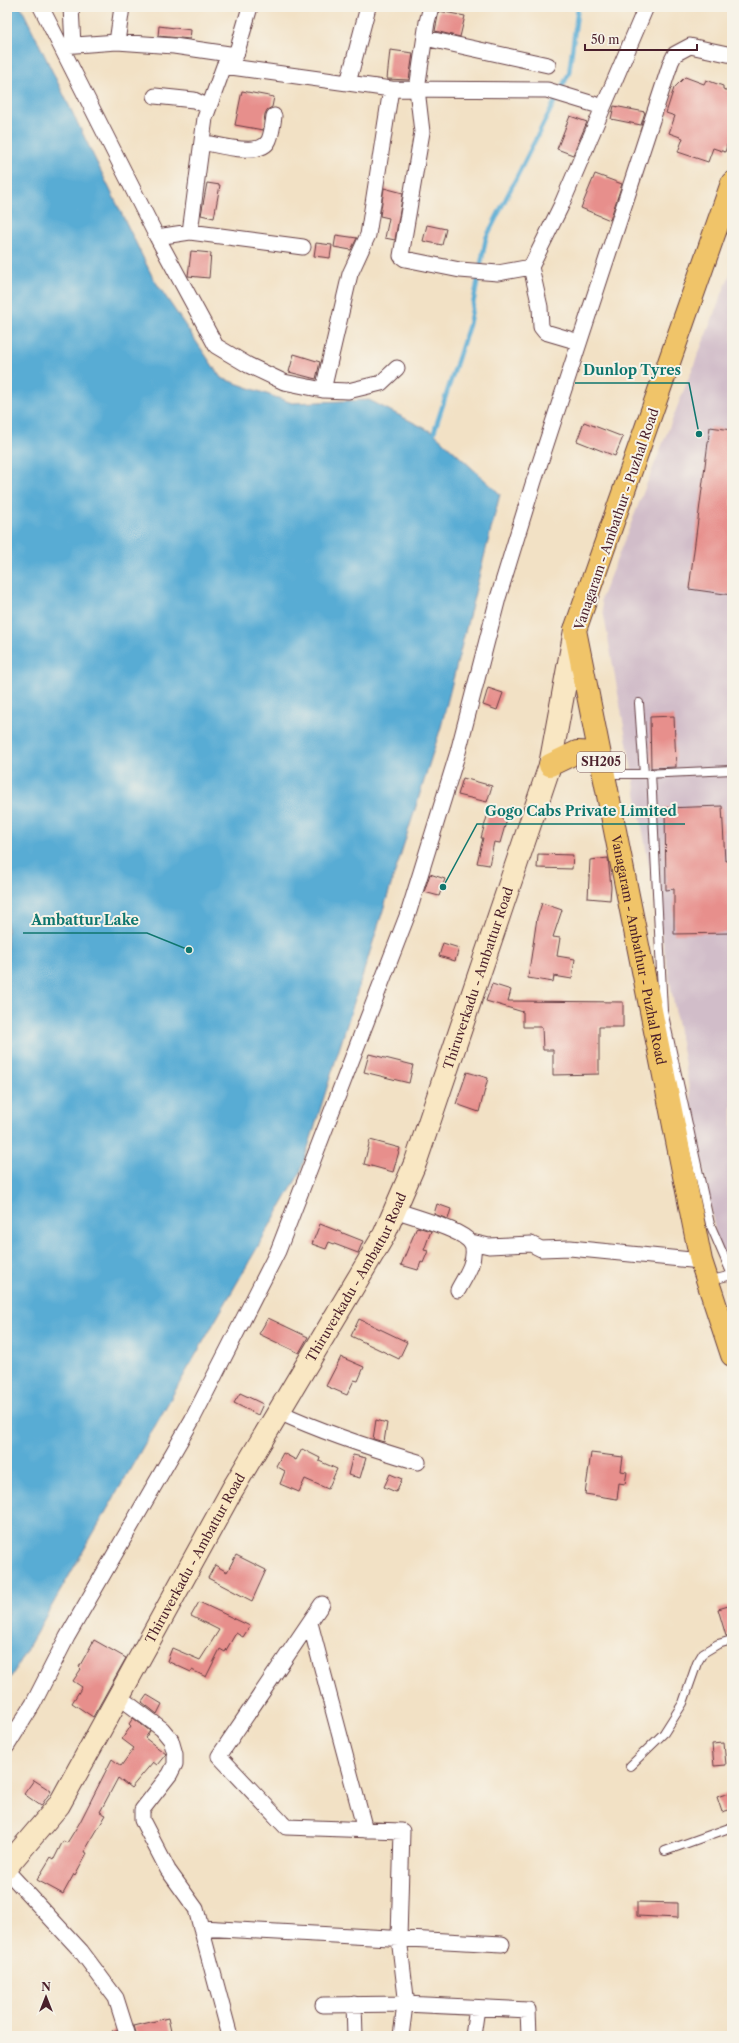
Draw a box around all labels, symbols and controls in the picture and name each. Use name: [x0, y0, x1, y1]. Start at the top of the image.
scale bar: [585, 26, 697, 52]
text: 50 m: [591, 32, 620, 47]
callout: Dunlop Tyres: [575, 357, 689, 383]
text: Dunlop Tyres: [583, 361, 681, 379]
street label: Vanagaram - Ambathur - Puzhal Road: [570, 406, 662, 633]
road number: SH205: [577, 752, 625, 772]
callout: Gogo Cabs Private Limited: [477, 798, 685, 824]
text: Gogo Cabs Private Limited: [485, 802, 678, 820]
street label: Vanagaram - Ambathur - Puzhal Road: [608, 833, 670, 1066]
street label: Thiruverkadu - Ambattur Road: [440, 885, 516, 1072]
callout: Ambattur Lake: [23, 907, 147, 933]
text: Ambattur Lake: [30, 911, 139, 929]
street label: Thiruverkadu - Ambattur Road: [302, 1190, 409, 1365]
street label: Thiruverkadu - Ambattur Road: [142, 1470, 248, 1646]
north arrow: [26, 1977, 66, 2017]
text: N: [41, 1980, 51, 1994]

